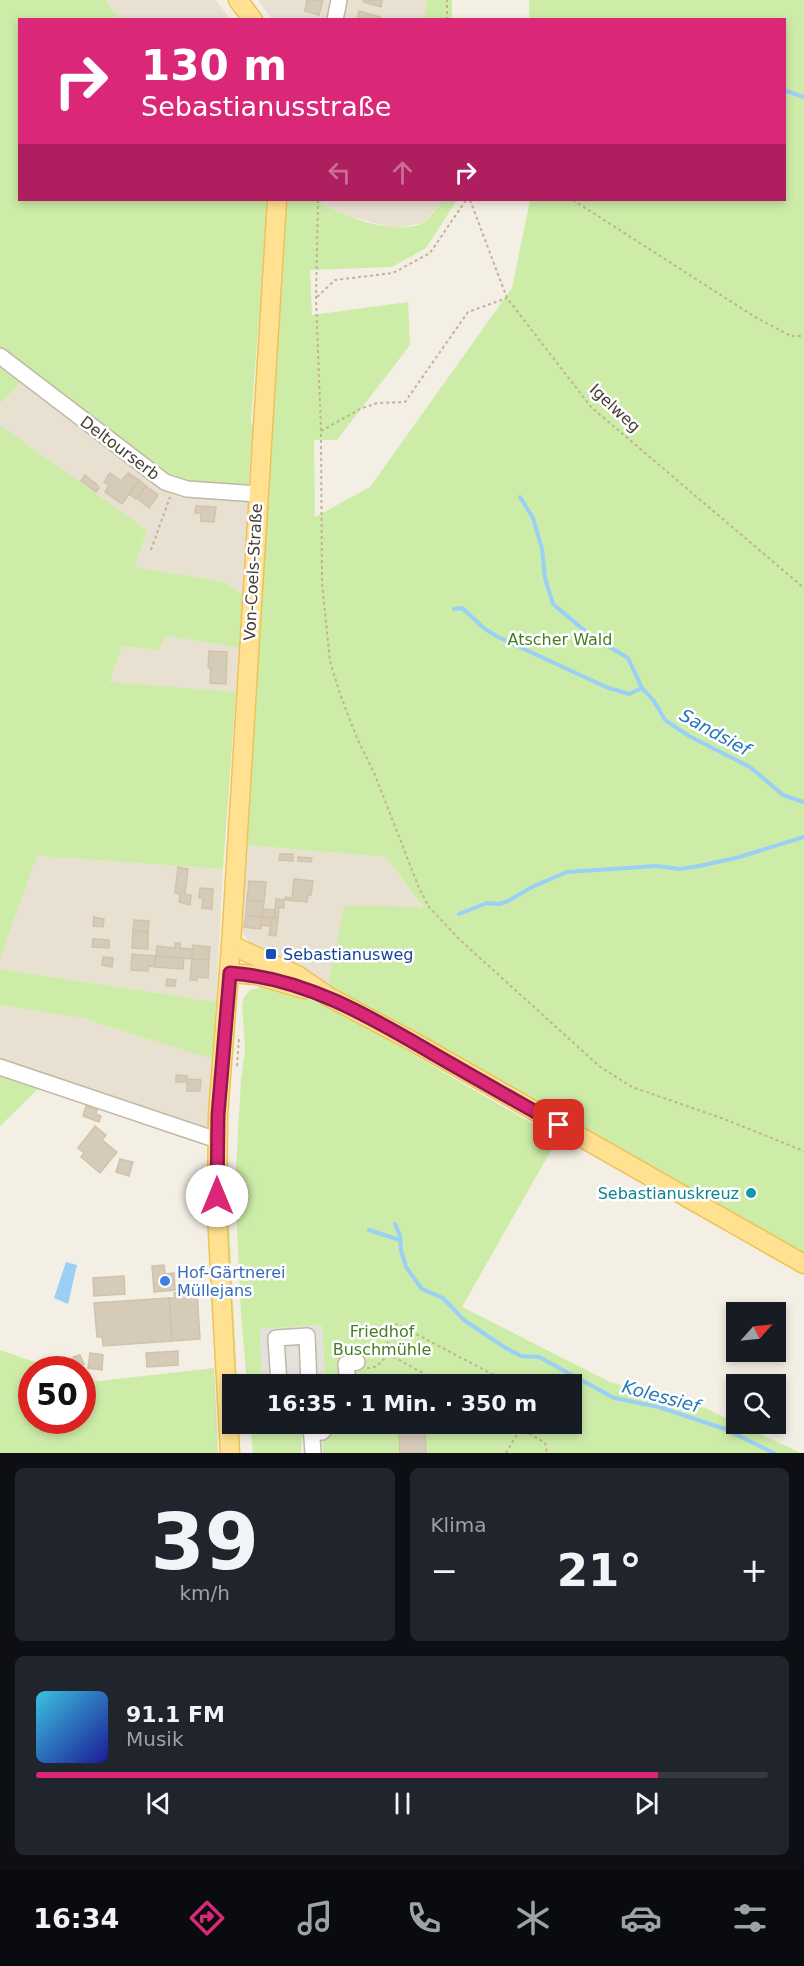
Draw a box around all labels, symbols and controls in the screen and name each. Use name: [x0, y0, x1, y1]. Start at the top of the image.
text: 130 m: [141, 41, 287, 90]
icon: right: [42, 42, 120, 120]
text: Sebastianusstraße: [141, 91, 391, 122]
icon: left: [323, 156, 356, 189]
icon: ahead: [386, 156, 419, 189]
icon: right: [449, 156, 482, 189]
street label: Igelweg: [586, 380, 644, 436]
street label: Deltourserb: [77, 412, 163, 484]
street label: Von-Coels-Straße: [240, 503, 266, 641]
park label: Atscher Wald: [508, 630, 612, 649]
water label: Sandsief: [676, 704, 756, 761]
place label: Sebastianusweg: [283, 945, 414, 964]
marker: Sebastianusweg: [264, 947, 278, 961]
pin: [533, 1099, 584, 1150]
icon: arrive: [542, 1108, 575, 1141]
position arrow: [185, 1164, 249, 1228]
place label: Sebastianuskreuz: [598, 1184, 739, 1203]
marker: Sebastianuskreuz: [744, 1186, 758, 1200]
place label: Hof-Gärtnerei Müllejans: [177, 1263, 286, 1300]
marker: Hof-Gärtnerei Müllejans: [158, 1274, 172, 1288]
north arrow: [726, 1302, 786, 1362]
map controls: [726, 1302, 786, 1434]
park label: Friedhof Buschmühle: [333, 1322, 431, 1359]
speed limit sign: 50: [18, 1356, 96, 1434]
button: search: [726, 1374, 786, 1434]
water label: Kolessief: [620, 1376, 705, 1417]
text: 16:35 · 1 Min. · 350 m: [267, 1391, 537, 1416]
text: 39: [150, 1497, 259, 1587]
text: Klima: [431, 1513, 486, 1537]
text: 21°: [557, 1544, 642, 1597]
text: −: [431, 1551, 458, 1590]
text: +: [740, 1551, 768, 1590]
text: km/h: [180, 1581, 230, 1605]
text: 91.1 FM: [126, 1702, 225, 1727]
text: Musik: [126, 1727, 184, 1751]
icon: previous: [142, 1787, 175, 1820]
icon: pause: [386, 1787, 419, 1820]
icon: next: [630, 1787, 663, 1820]
icon: directions: [186, 1897, 228, 1939]
icon: music: [294, 1897, 336, 1939]
icon: phone: [403, 1897, 445, 1939]
icon: climate: [512, 1897, 554, 1939]
icon: car: [620, 1897, 662, 1939]
icon: filters: [729, 1897, 771, 1939]
text: 16:34: [33, 1903, 119, 1934]

